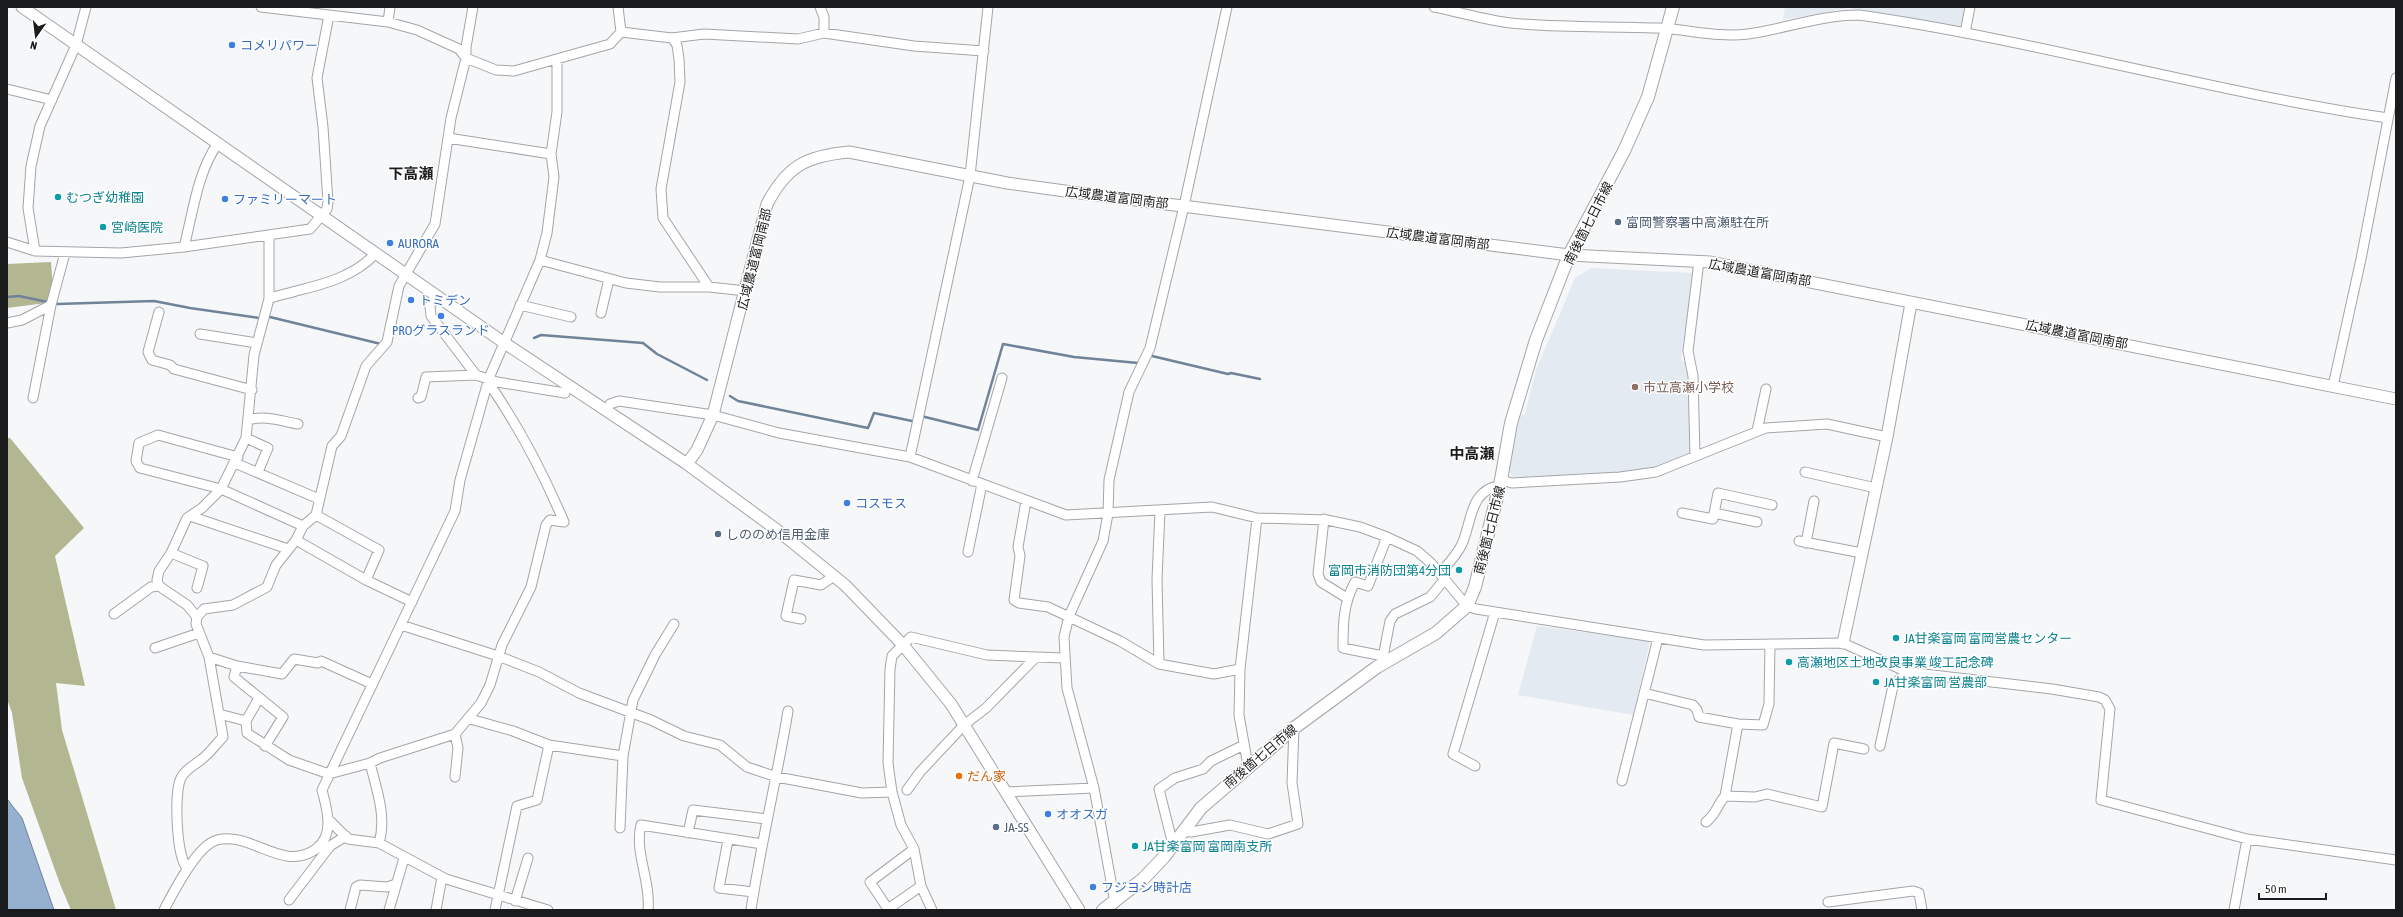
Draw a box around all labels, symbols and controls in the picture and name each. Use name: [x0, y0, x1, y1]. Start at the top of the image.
north arrow: [16, 16, 56, 56]
place label: コメリパワー: [240, 38, 318, 53]
text: N: [29, 39, 38, 52]
marker: コメリパワー: [227, 40, 237, 50]
district label: 下高瀬: [388, 165, 434, 182]
street label: 南後箇七日市線: [1561, 179, 1616, 267]
street label: 広域農道富岡南部: [1064, 184, 1169, 211]
place label: むつぎ幼稚園: [66, 190, 144, 205]
marker: むつぎ幼稚園: [53, 192, 63, 202]
place label: ファミリーマート: [233, 192, 337, 207]
marker: ファミリーマート: [220, 194, 230, 204]
street label: 広域農道富岡南部: [735, 207, 774, 311]
place label: 富岡警察署中高瀬駐在所: [1626, 215, 1769, 230]
marker: 富岡警察署中高瀬駐在所: [1613, 217, 1623, 227]
place label: 宮崎医院: [111, 220, 163, 235]
marker: 宮崎医院: [98, 222, 108, 232]
street label: 広域農道富岡南部: [1385, 225, 1490, 252]
place label: AURORA: [398, 236, 440, 251]
marker: AURORA: [385, 238, 395, 248]
street label: 広域農道富岡南部: [1707, 256, 1812, 289]
place label: トミデン: [419, 293, 471, 308]
marker: トミデン: [406, 295, 416, 305]
marker: PROグラスランド: [436, 311, 446, 321]
street label: 広域農道富岡南部: [2024, 317, 2129, 352]
place label: PROグラスランド: [392, 323, 490, 338]
place label: 市立高瀬小学校: [1643, 380, 1734, 395]
marker: 市立高瀬小学校: [1630, 382, 1640, 392]
district label: 中高瀬: [1449, 445, 1495, 462]
street label: 南後箇七日市線: [1471, 484, 1508, 576]
place label: コスモス: [855, 496, 907, 511]
marker: コスモス: [842, 498, 852, 508]
place label: しののめ信用金庫: [726, 527, 830, 542]
marker: しののめ信用金庫: [713, 529, 723, 539]
place label: 富岡市消防団第4分団: [1328, 563, 1451, 578]
marker: 富岡市消防団第4分団: [1454, 565, 1464, 575]
place label: JA甘楽富岡 富岡営農センター: [1904, 631, 2072, 646]
marker: JA甘楽富岡 富岡営農センター: [1891, 633, 1901, 643]
place label: 高瀬地区土地改良事業 竣工記念碑: [1797, 655, 1994, 670]
marker: 高瀬地区土地改良事業 竣工記念碑: [1784, 657, 1794, 667]
place label: JA甘楽富岡 営農部: [1884, 675, 1987, 690]
marker: JA甘楽富岡 営農部: [1871, 677, 1881, 687]
street label: 南後箇七日市線: [1221, 721, 1300, 791]
place label: だん家: [967, 769, 1006, 784]
marker: だん家: [954, 771, 964, 781]
place label: オオスガ: [1056, 807, 1108, 822]
marker: オオスガ: [1043, 809, 1053, 819]
place label: JA-SS: [1004, 820, 1029, 835]
marker: JA-SS: [991, 822, 1001, 832]
place label: JA甘楽富岡 富岡南支所: [1143, 839, 1272, 854]
marker: JA甘楽富岡 富岡南支所: [1130, 841, 1140, 851]
scale bar: [2259, 875, 2326, 901]
place label: フジヨシ時計店: [1101, 880, 1192, 895]
marker: フジヨシ時計店: [1088, 882, 1098, 892]
text: 50 m: [2265, 882, 2287, 896]

